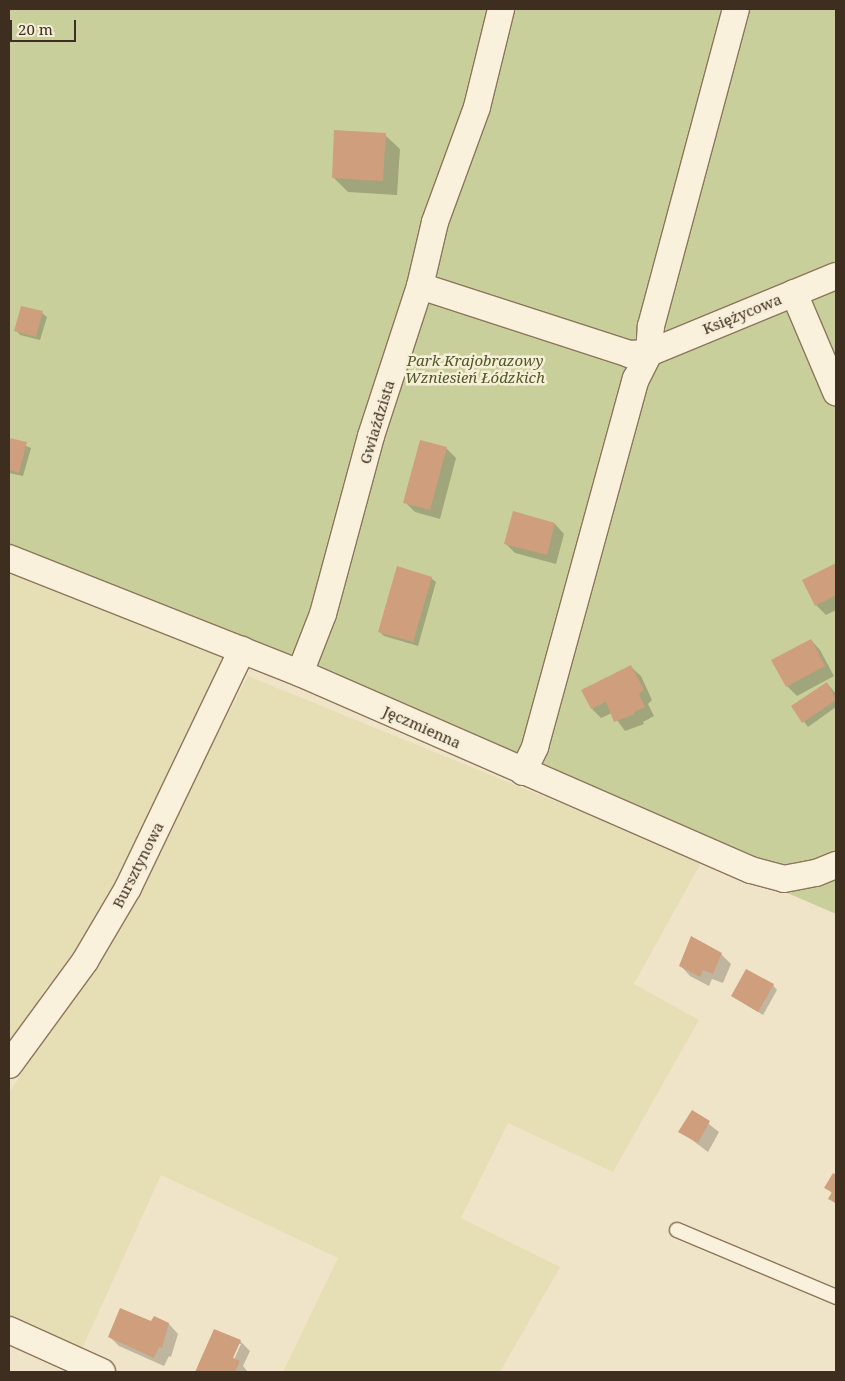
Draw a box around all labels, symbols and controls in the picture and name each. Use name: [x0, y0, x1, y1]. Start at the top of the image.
scale bar: [12, 10, 79, 42]
text: 20 m: [18, 19, 53, 39]
street label: Księżycowa: [700, 290, 784, 338]
park label: Park Krajobrazowy Wzniesień Łódzkich: [405, 351, 545, 386]
street label: Gwiaździsta: [356, 378, 398, 466]
street label: Jęczmienna: [380, 702, 464, 752]
street label: Bursztynowa: [109, 819, 167, 911]

